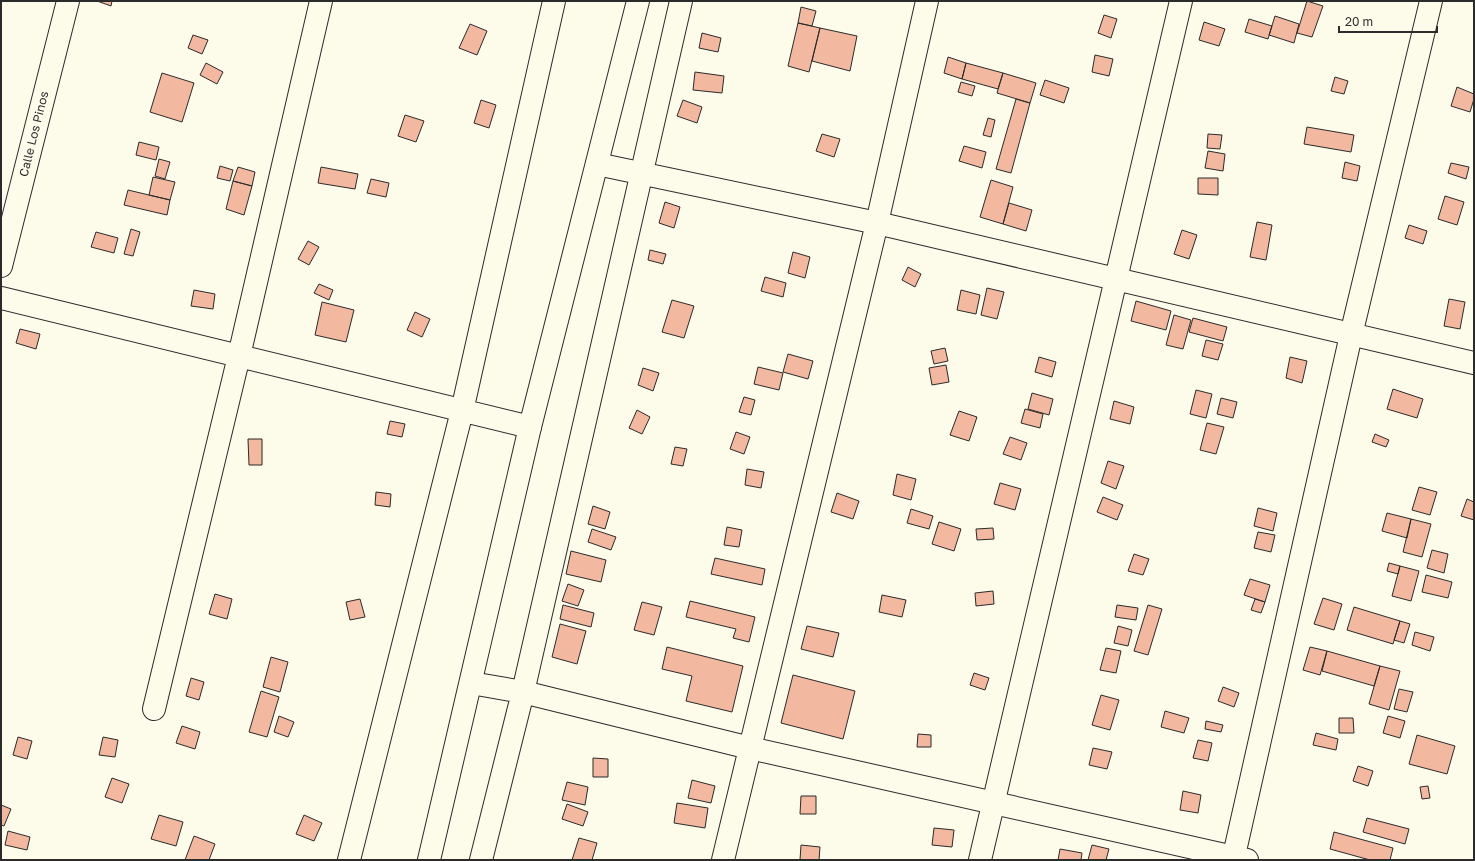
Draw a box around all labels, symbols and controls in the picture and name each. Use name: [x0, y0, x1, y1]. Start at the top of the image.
scale bar: [1339, 8, 1437, 34]
text: 20 m: [1345, 14, 1373, 29]
street label: Calle Los Pinos: [16, 89, 51, 178]

